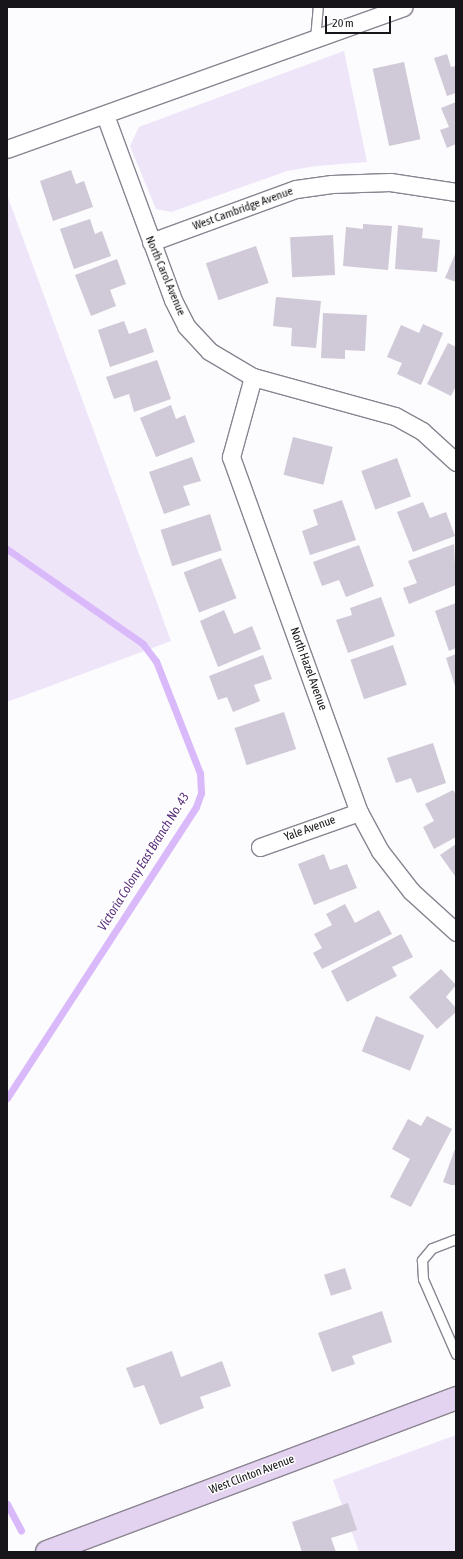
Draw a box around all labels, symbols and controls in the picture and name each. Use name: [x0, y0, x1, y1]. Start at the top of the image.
scale bar: [327, 8, 393, 34]
text: 20 m: [332, 16, 354, 30]
street label: West Cambridge Avenue: [191, 184, 295, 234]
street label: North Carol Avenue: [142, 234, 188, 318]
street label: North Hazel Avenue: [286, 626, 330, 712]
water label: Victoria Colony East Branch No. 43: [95, 790, 193, 934]
street label: Yale Avenue: [282, 813, 338, 845]
street label: West Clinton Avenue: [207, 1452, 297, 1498]

